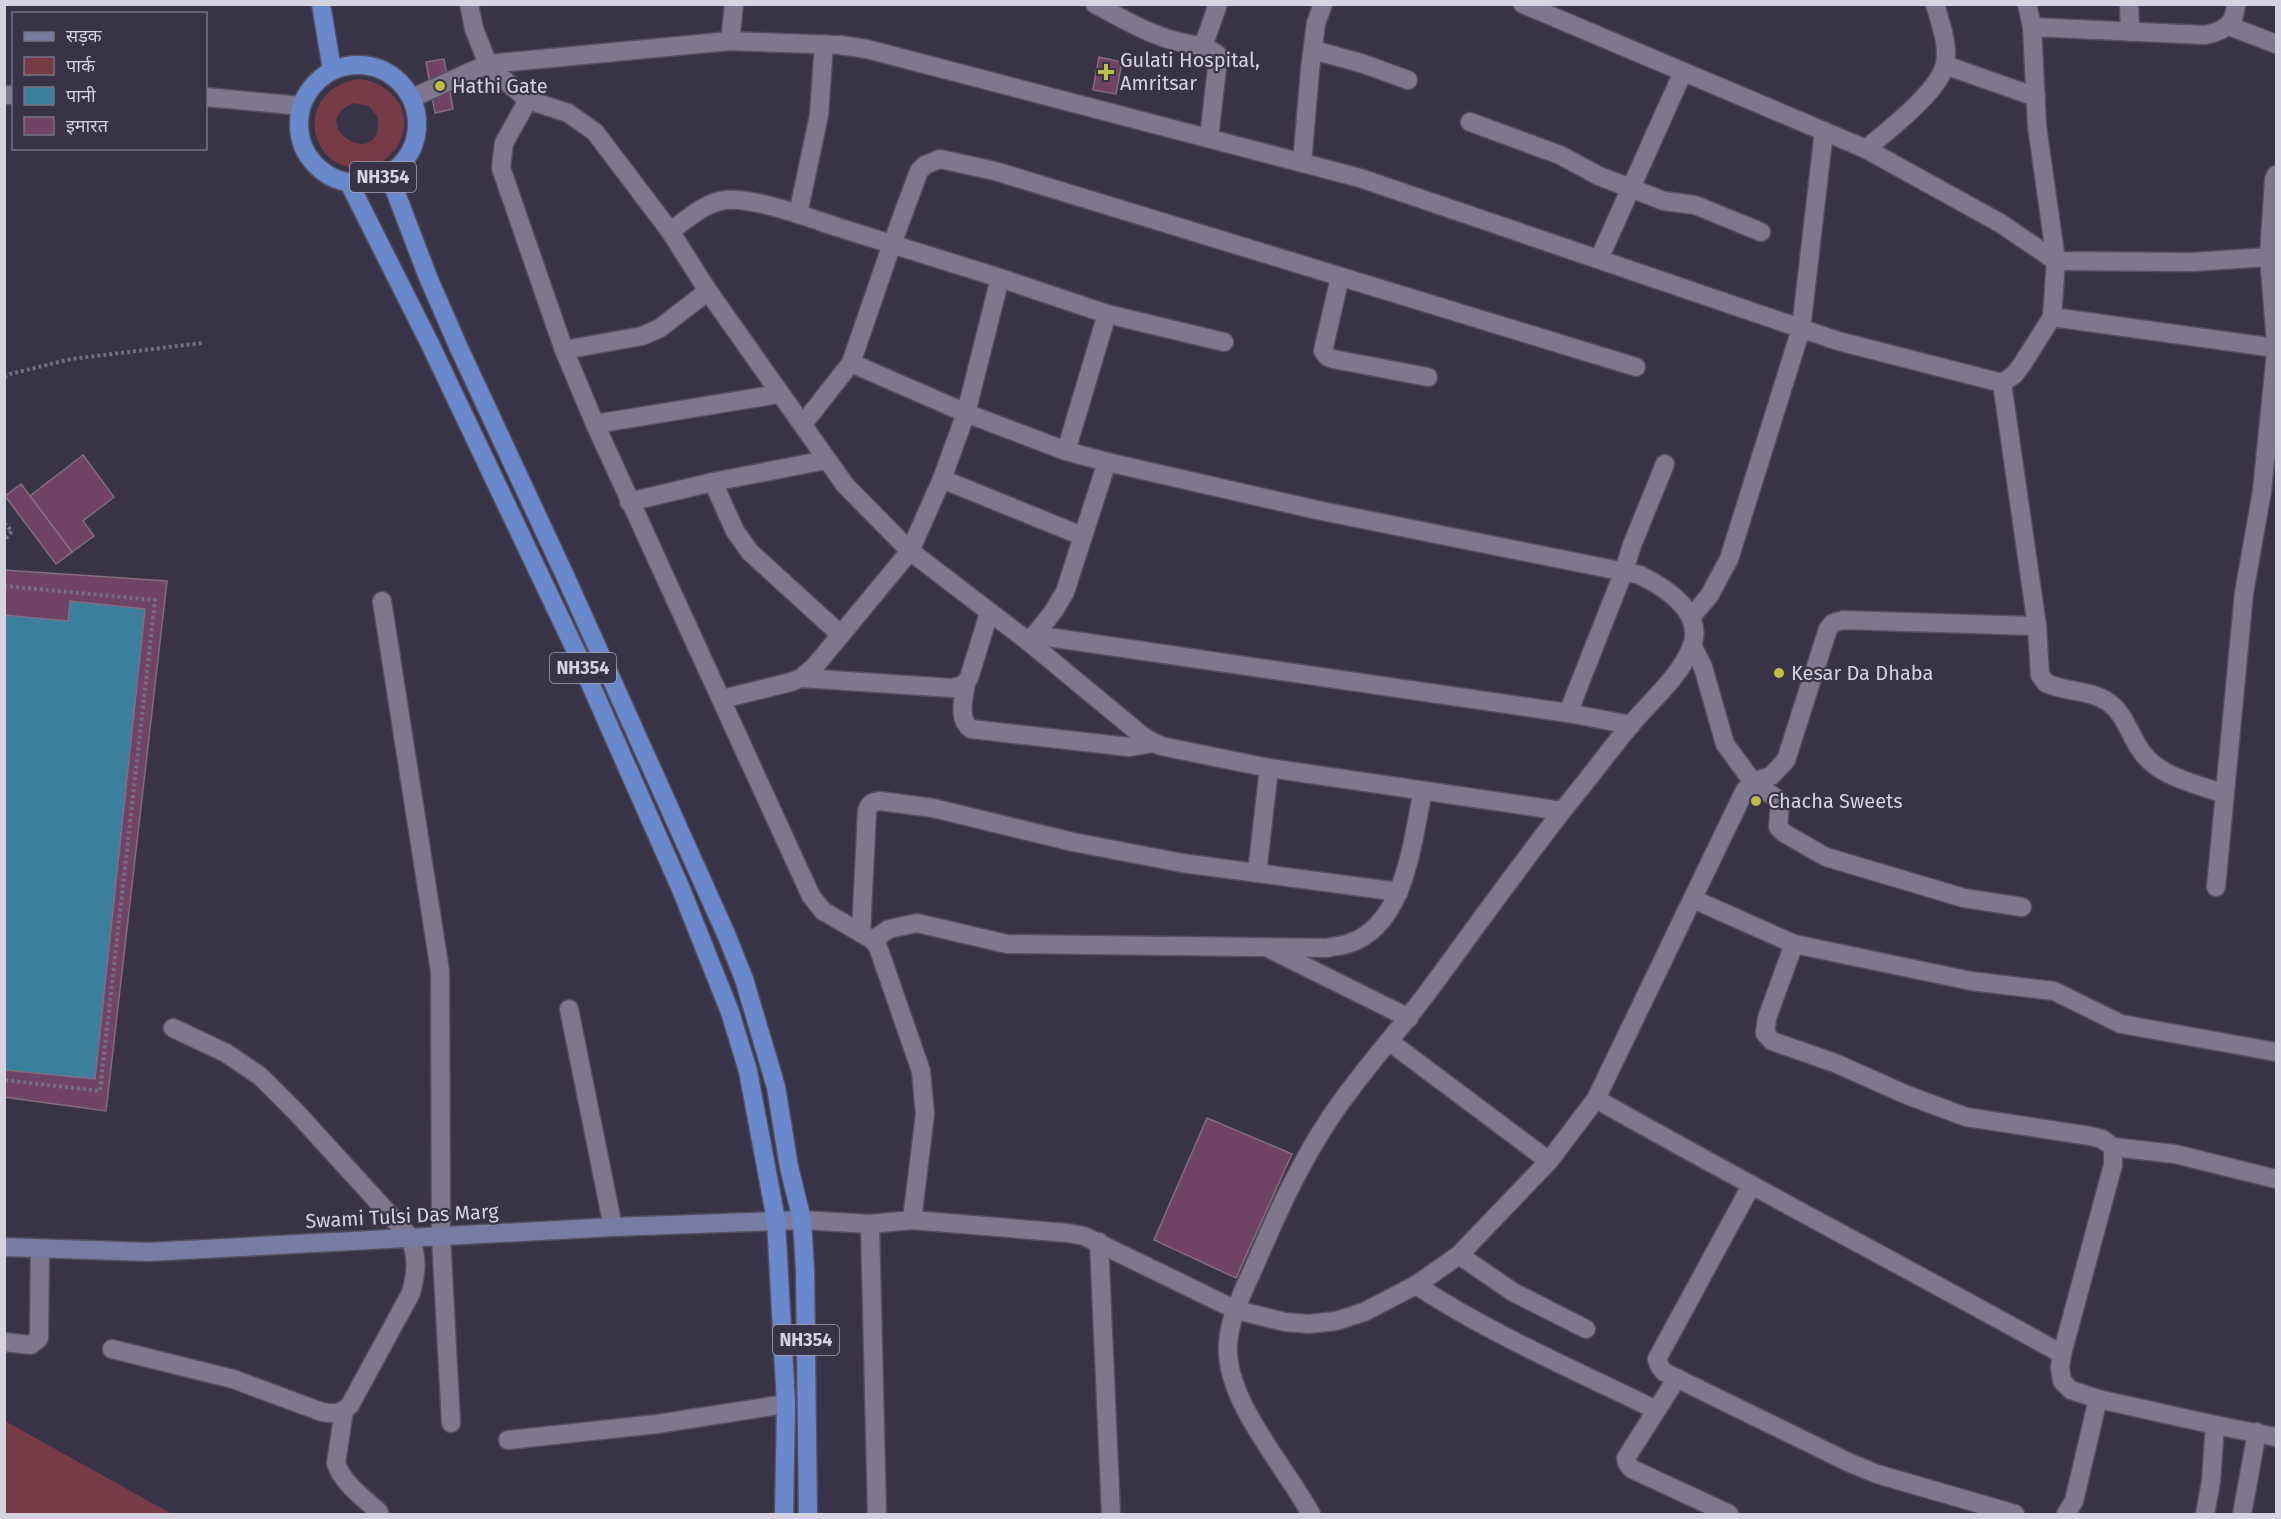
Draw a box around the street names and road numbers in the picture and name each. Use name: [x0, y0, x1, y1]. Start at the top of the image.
road number: NH354: [350, 162, 416, 192]
road number: NH354: [550, 653, 616, 683]
street label: Swami Tulsi Das Marg: [305, 1199, 500, 1233]
road number: NH354: [773, 1325, 839, 1355]

